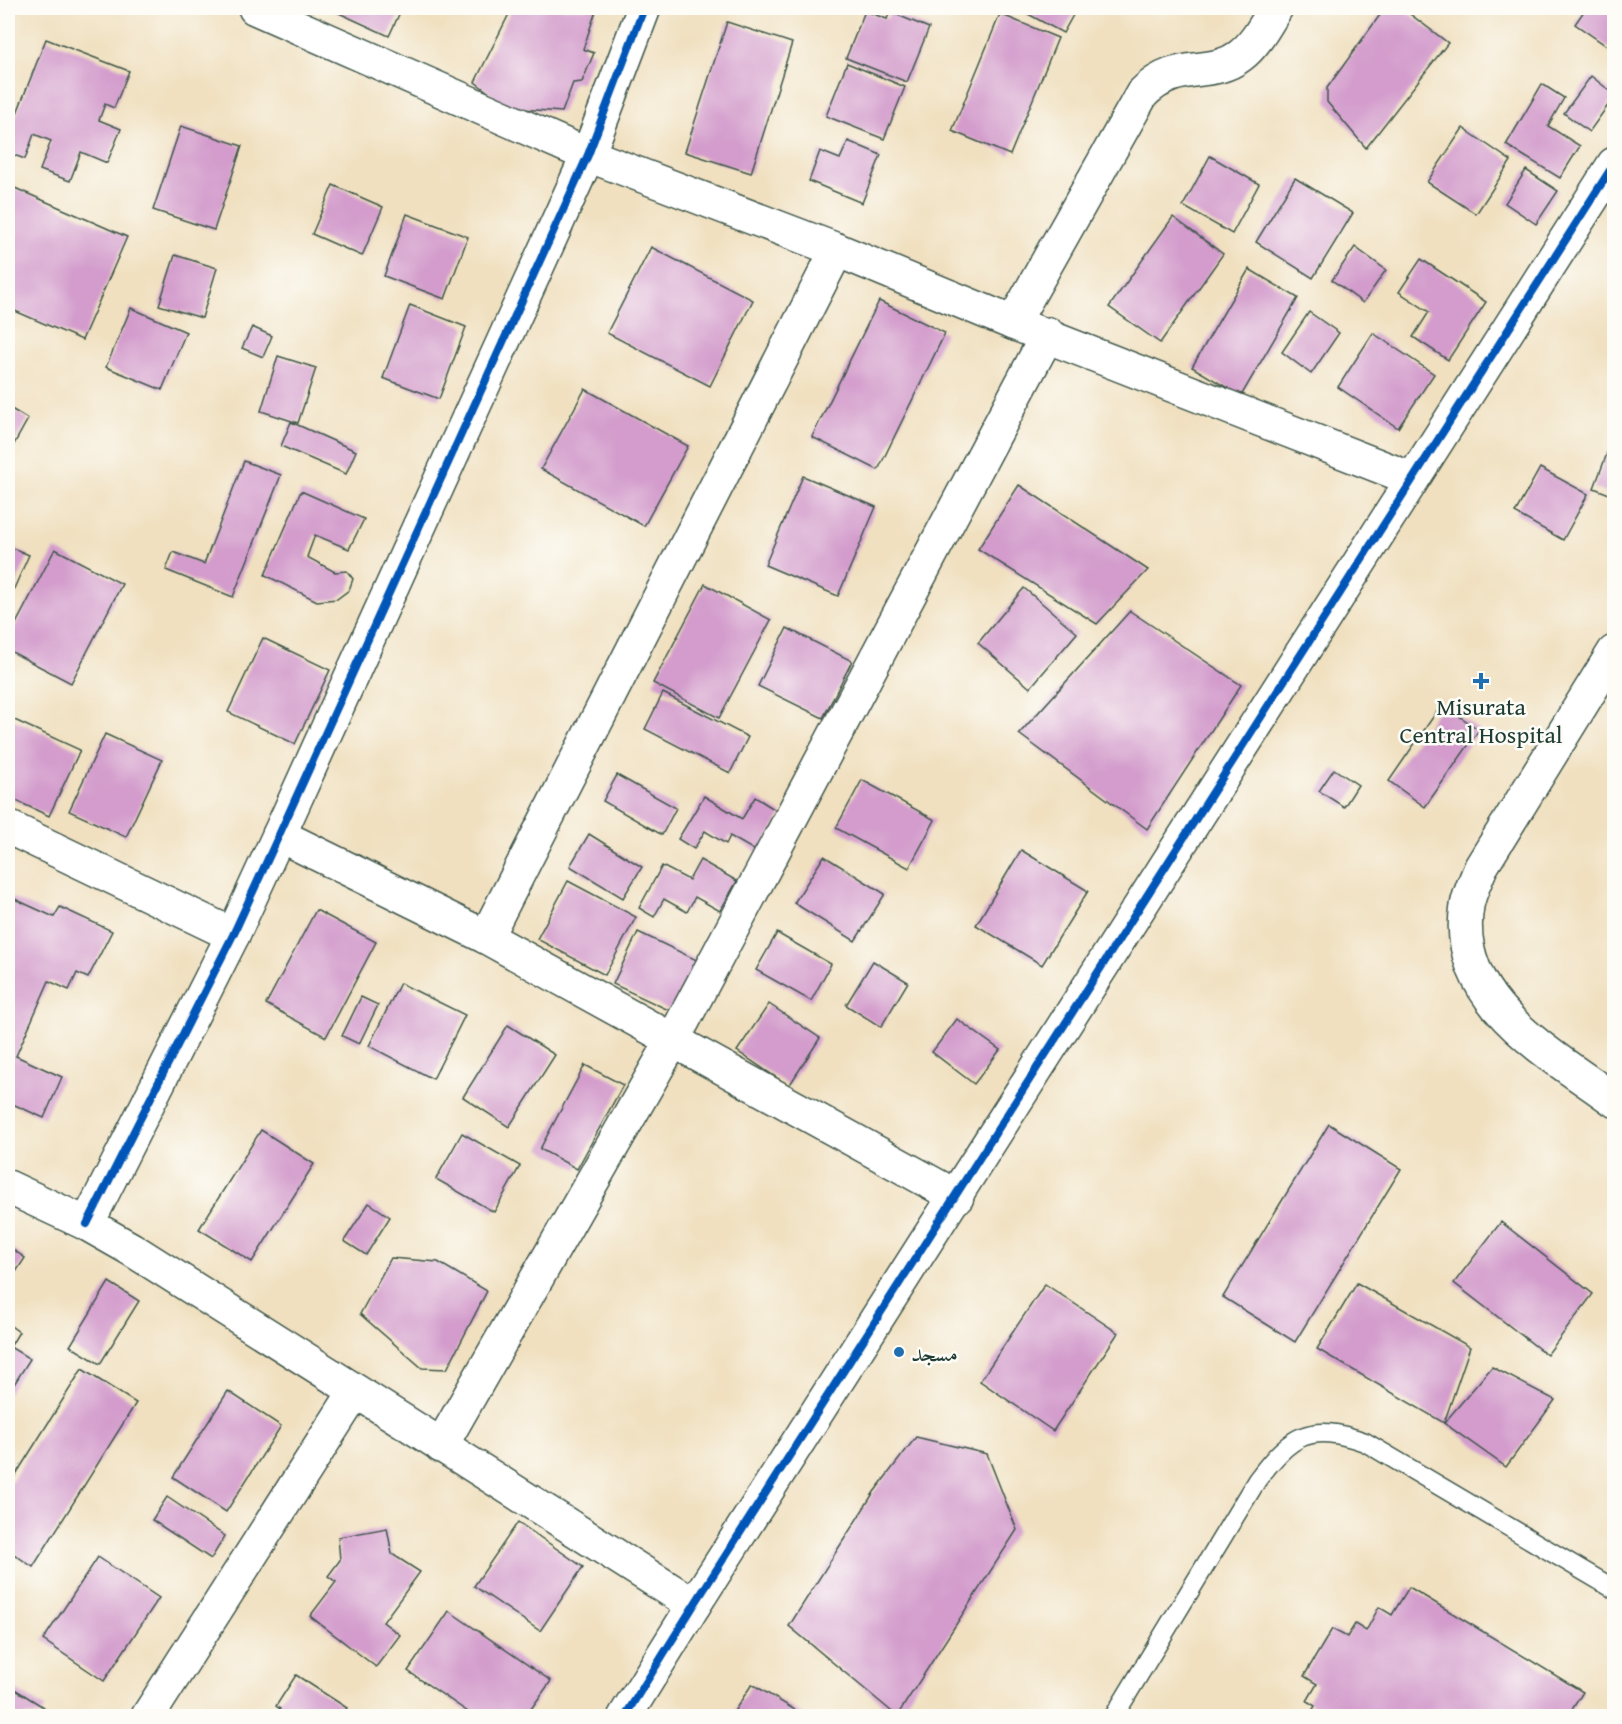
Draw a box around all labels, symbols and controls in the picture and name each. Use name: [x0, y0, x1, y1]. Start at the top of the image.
marker: Misurata Central Hospital: [1472, 672, 1490, 690]
place label: Misurata Central Hospital: [1399, 689, 1563, 752]
place label: مسجد: [911, 1335, 958, 1370]
marker: مسجد: [892, 1345, 906, 1359]

